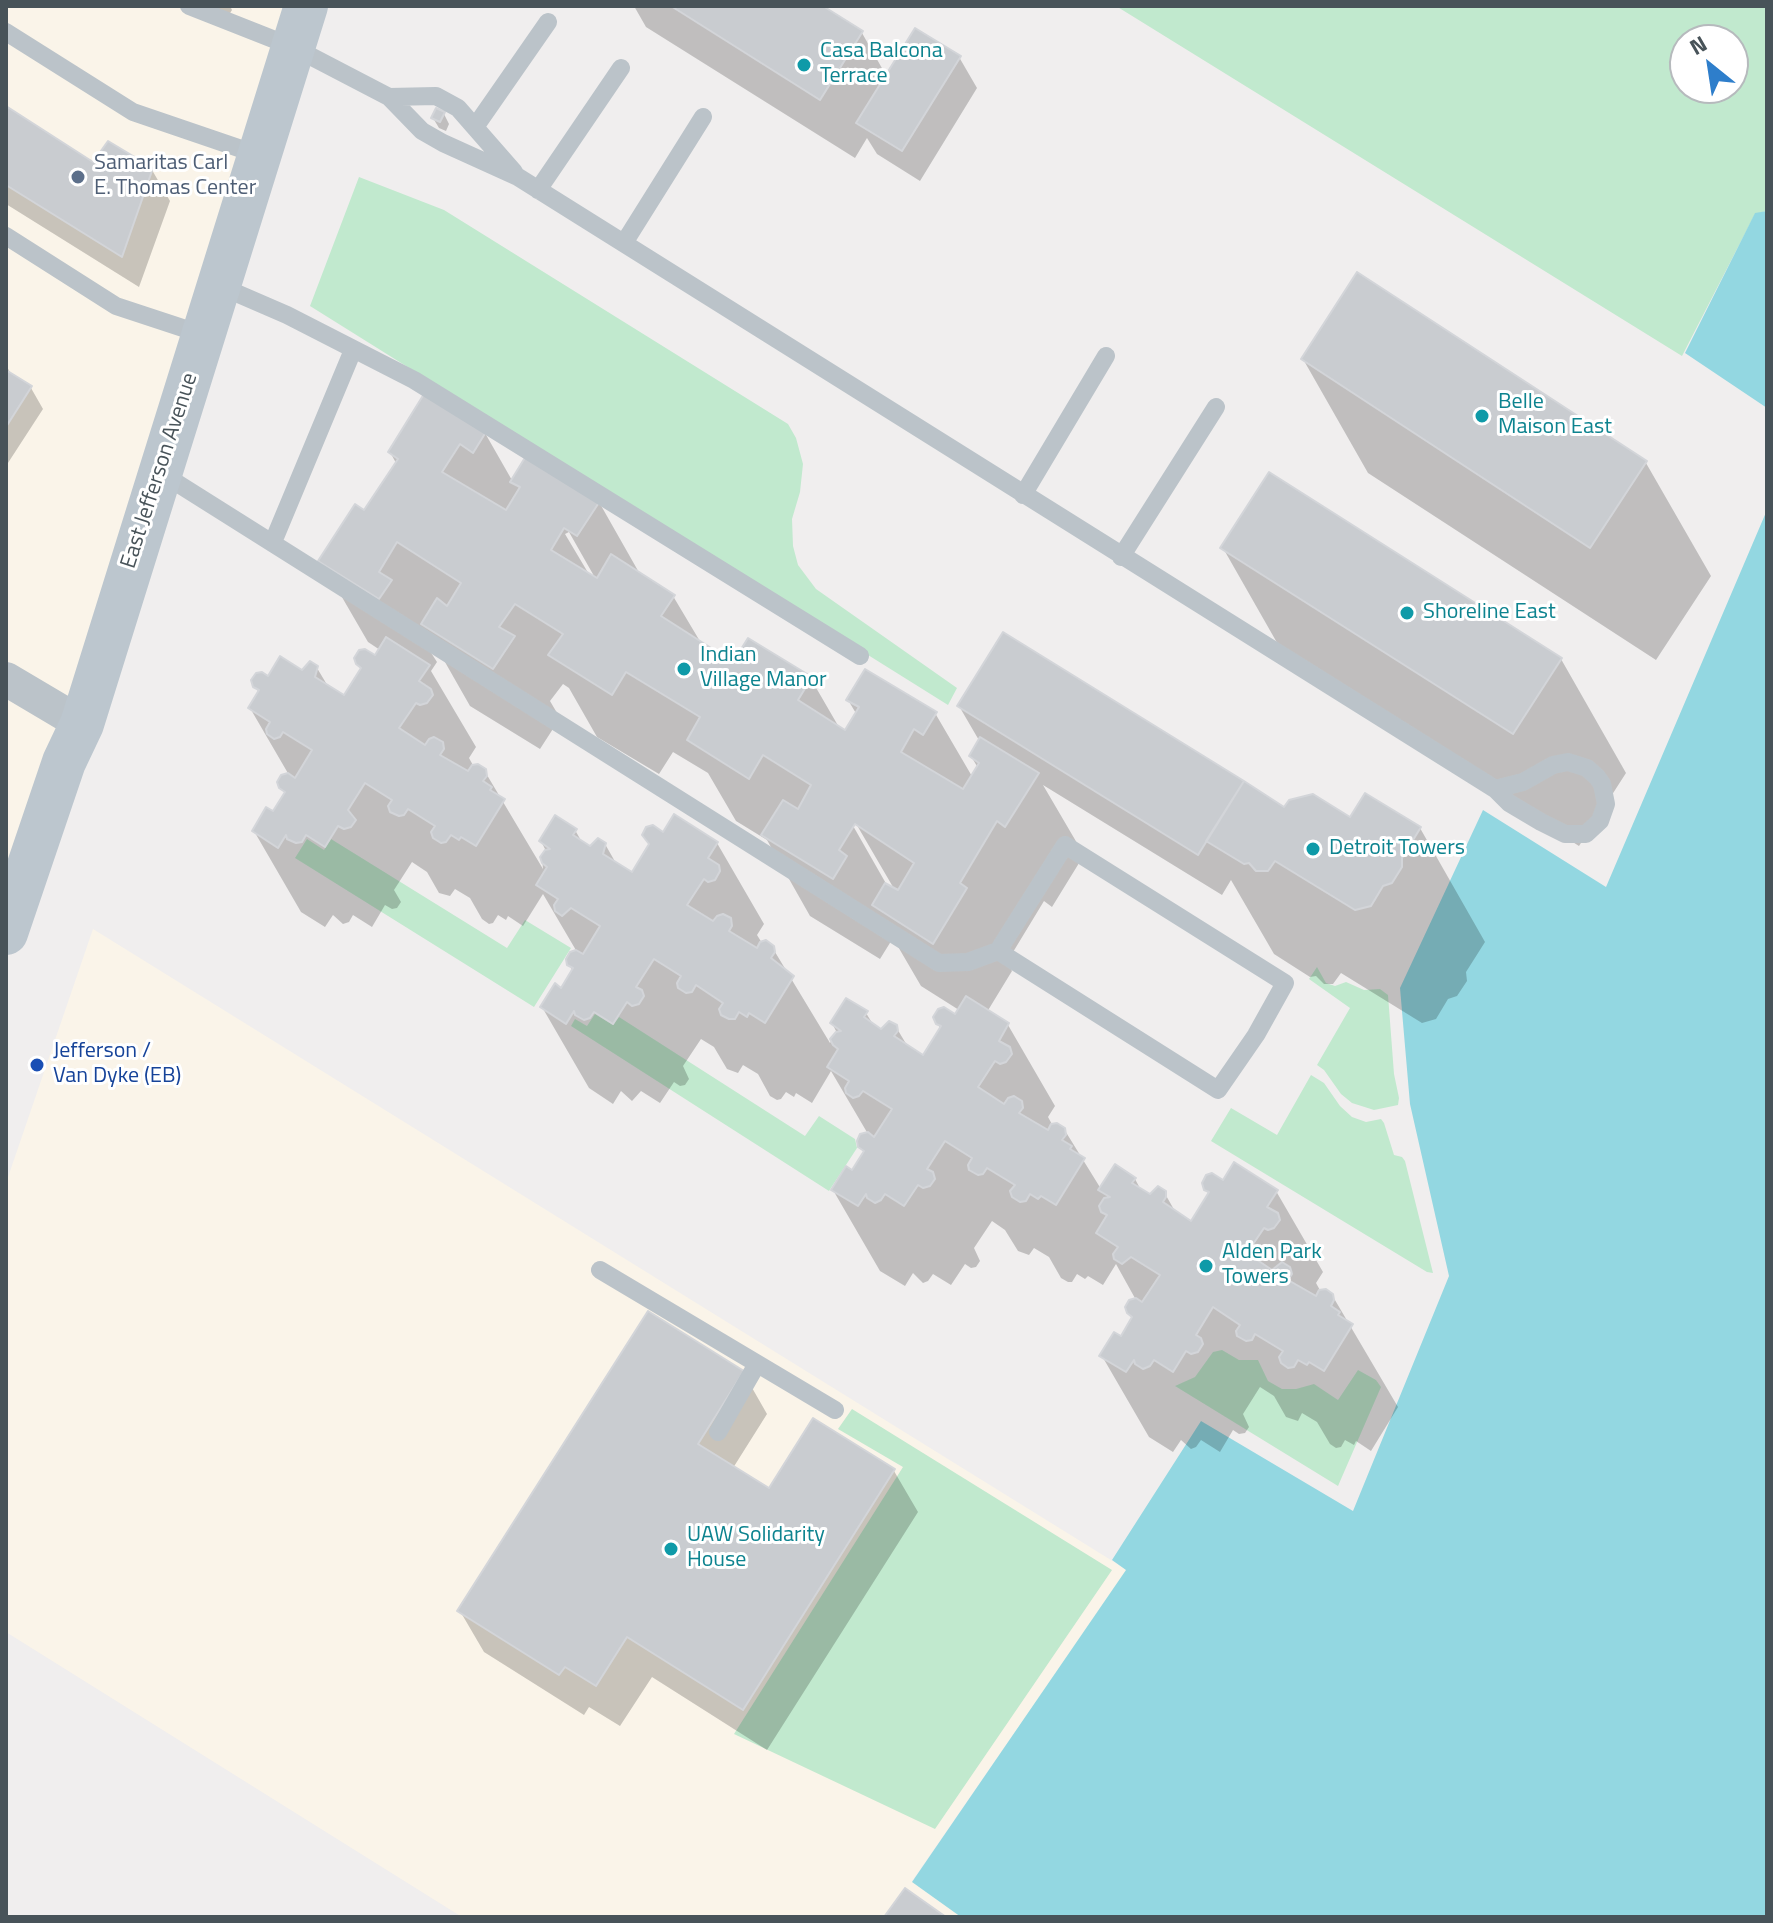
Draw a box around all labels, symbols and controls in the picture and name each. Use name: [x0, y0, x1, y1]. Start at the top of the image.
north arrow: [1669, 24, 1749, 104]
text: N: [1683, 26, 1713, 63]
place label: Casa Balcona Terrace: [820, 39, 943, 90]
marker: Casa Balcona Terrace: [795, 56, 813, 74]
place label: Samaritas Carl E. Thomas Center: [94, 151, 256, 202]
marker: Samaritas Carl E. Thomas Center: [69, 168, 87, 186]
street label: East Jefferson Avenue: [116, 370, 204, 572]
place label: Belle Maison East: [1498, 390, 1612, 442]
marker: Belle Maison East: [1473, 407, 1491, 425]
place label: Shoreline East: [1423, 600, 1556, 626]
marker: Shoreline East: [1398, 604, 1416, 622]
place label: Indian Village Manor: [700, 643, 827, 694]
marker: Indian Village Manor: [675, 660, 693, 678]
place label: Detroit Towers: [1329, 836, 1465, 862]
marker: Detroit Towers: [1304, 840, 1322, 858]
place label: Jefferson / Van Dyke (EB): [53, 1039, 181, 1090]
marker: Jefferson / Van Dyke (EB): [28, 1056, 46, 1074]
place label: Alden Park Towers: [1222, 1240, 1322, 1292]
marker: Alden Park Towers: [1197, 1257, 1215, 1275]
place label: UAW Solidarity House: [687, 1523, 825, 1574]
marker: UAW Solidarity House: [662, 1540, 680, 1558]

